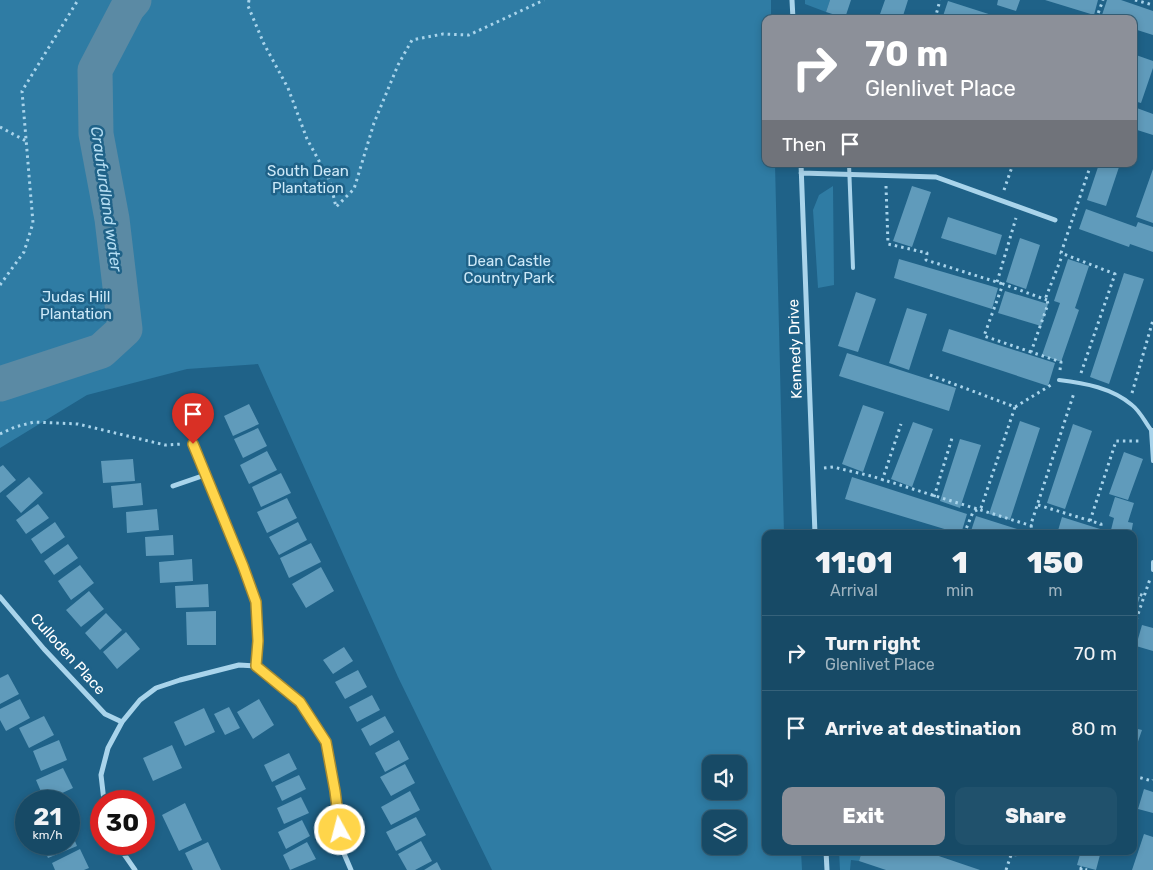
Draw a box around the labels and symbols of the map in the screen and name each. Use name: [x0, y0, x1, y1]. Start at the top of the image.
water label: Craufurdland water: [87, 125, 126, 274]
park label: South Dean Plantation: [267, 162, 349, 197]
park label: Dean Castle Country Park: [464, 252, 555, 287]
park label: Judas Hill Plantation: [40, 288, 112, 323]
street label: Kennedy Drive: [784, 299, 806, 399]
pin: [172, 393, 214, 444]
street label: Culloden Place: [27, 610, 109, 698]
speed limit sign: 30: [90, 790, 155, 855]
position arrow: [313, 803, 365, 855]

